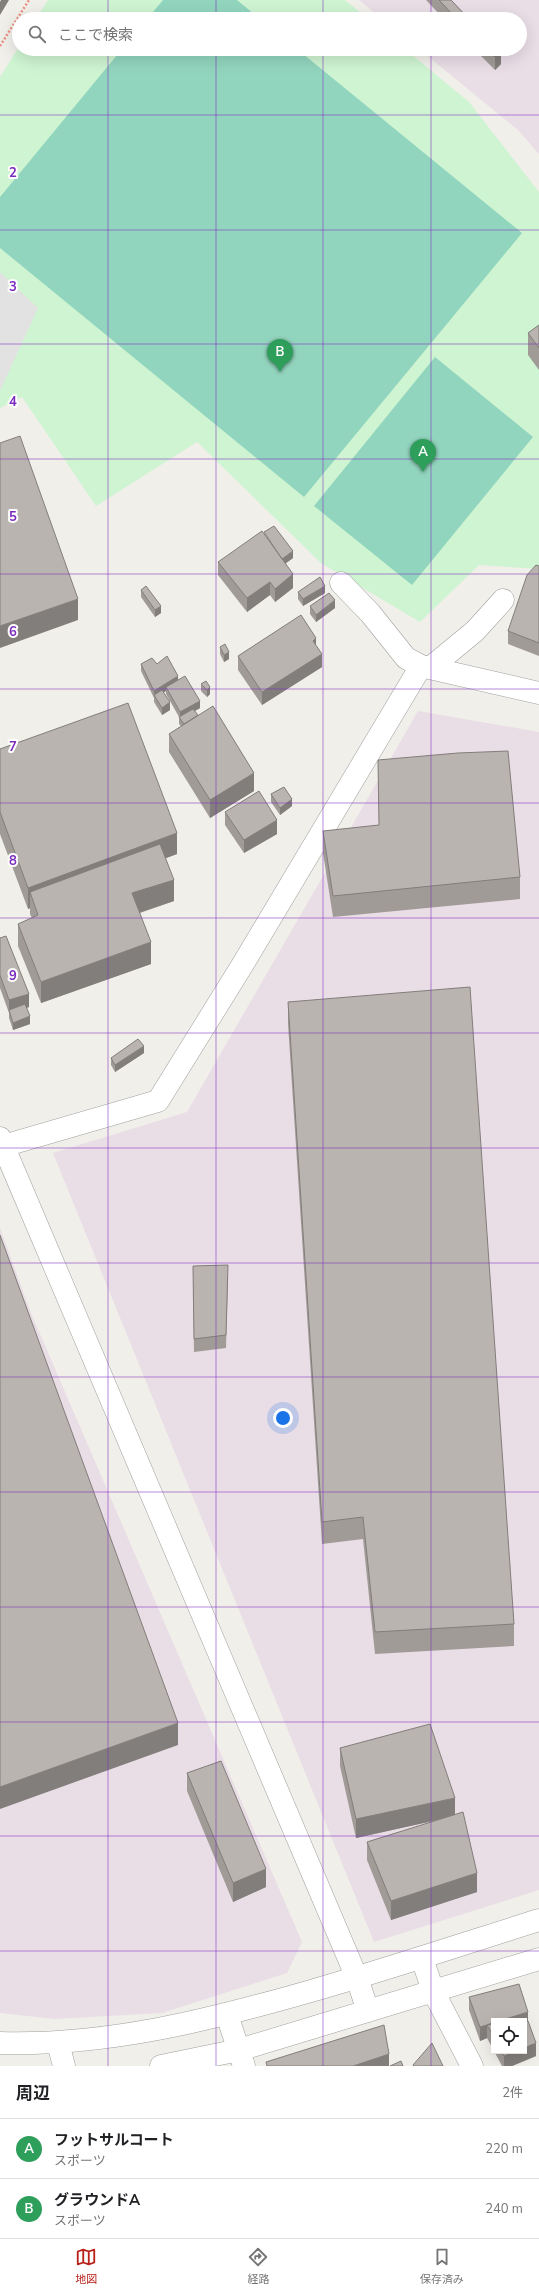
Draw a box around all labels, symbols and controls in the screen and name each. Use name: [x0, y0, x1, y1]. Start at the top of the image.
search box: [12, 12, 527, 56]
icon: search: [26, 23, 48, 45]
text: ここで検索: [58, 25, 133, 45]
text: 2: [9, 164, 17, 182]
text: 3: [9, 278, 17, 296]
pin: B: [267, 339, 293, 372]
text: 4: [9, 393, 17, 411]
pin: A: [410, 439, 436, 472]
text: 5: [9, 508, 17, 526]
text: 6: [9, 623, 17, 641]
text: 7: [9, 738, 17, 756]
text: 8: [9, 852, 17, 870]
text: 9: [9, 967, 17, 985]
your location: [273, 1408, 293, 1428]
map controls: [491, 2018, 527, 2054]
button: locate: [491, 2018, 527, 2054]
text: 周辺: [16, 2082, 50, 2105]
text: 2件: [502, 2084, 523, 2102]
text: フットサルコート: [54, 2130, 174, 2150]
text: A: [24, 2140, 34, 2158]
text: 220 m: [485, 2140, 523, 2158]
text: スポーツ: [54, 2152, 106, 2170]
text: グラウンドA: [54, 2190, 140, 2210]
text: B: [25, 2200, 33, 2218]
text: 240 m: [485, 2200, 523, 2218]
text: スポーツ: [54, 2212, 106, 2230]
tab: 地図: [75, 2246, 97, 2287]
tab: 経路: [247, 2246, 269, 2287]
tab: 保存済み: [420, 2246, 464, 2287]

